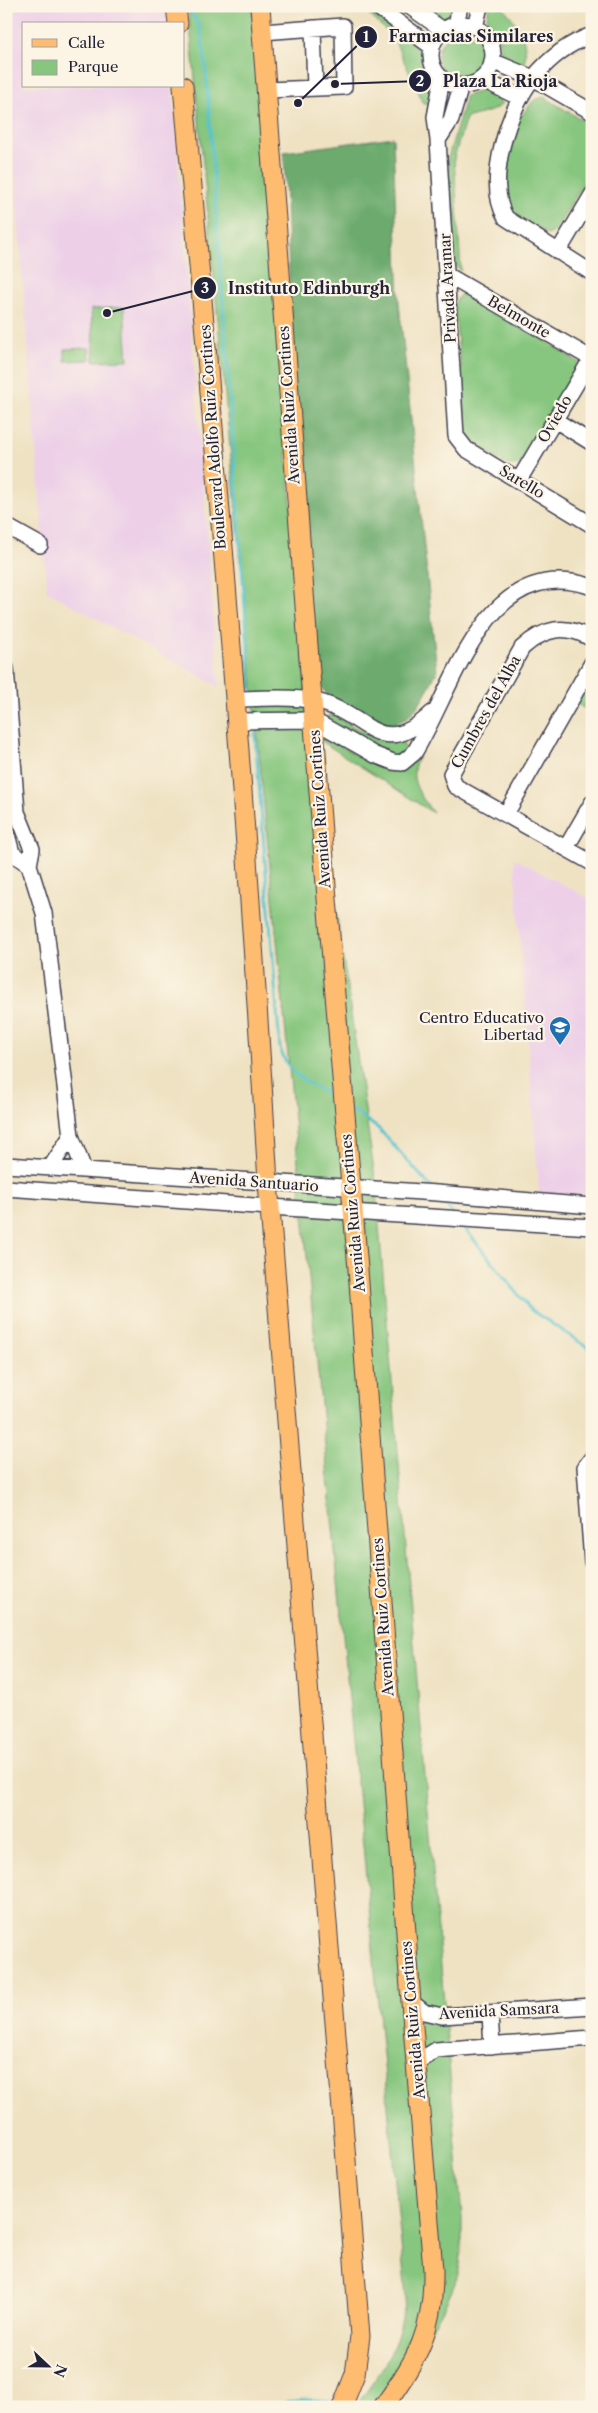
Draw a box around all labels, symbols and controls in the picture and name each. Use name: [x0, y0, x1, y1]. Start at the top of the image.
callout: Farmacias Similares: [354, 21, 563, 52]
legend: [22, 22, 185, 88]
text: Farmacias Similares: [389, 26, 553, 46]
text: 1: [363, 27, 370, 46]
text: Calle: [68, 33, 105, 52]
text: Parque: [68, 57, 118, 76]
callout: Plaza La Rioja: [408, 66, 568, 97]
text: 2: [416, 71, 425, 90]
text: Plaza La Rioja: [443, 71, 558, 91]
street label: Privada Aramar: [435, 232, 460, 343]
callout: Instituto Edinburgh: [192, 273, 400, 304]
text: 3: [201, 278, 209, 297]
text: Instituto Edinburgh: [228, 278, 390, 298]
street label: Belmonte: [484, 291, 554, 342]
street label: Boulevard Adolfo Ruiz Cortines: [195, 324, 230, 550]
street label: Avenida Ruiz Cortines: [273, 325, 304, 486]
street label: Oviedo: [533, 392, 576, 446]
street label: Sarello: [496, 461, 548, 502]
street label: Cumbres del Alba: [447, 652, 525, 772]
street label: Avenida Ruiz Cortines: [304, 729, 335, 890]
place label: Centro Educativo Libertad: [419, 1008, 544, 1044]
school or university icon: Centro Educativo Libertad: [548, 1015, 572, 1046]
street label: Avenida Ruiz Cortines: [336, 1133, 369, 1294]
street label: Avenida Santuario: [188, 1167, 319, 1196]
street label: Avenida Ruiz Cortines: [367, 1537, 398, 1698]
street label: Avenida Ruiz Cortines: [396, 1940, 429, 2101]
street label: Avenida Samsara: [437, 1998, 560, 2023]
north arrow: [22, 2340, 72, 2390]
text: N: [49, 2362, 71, 2380]

